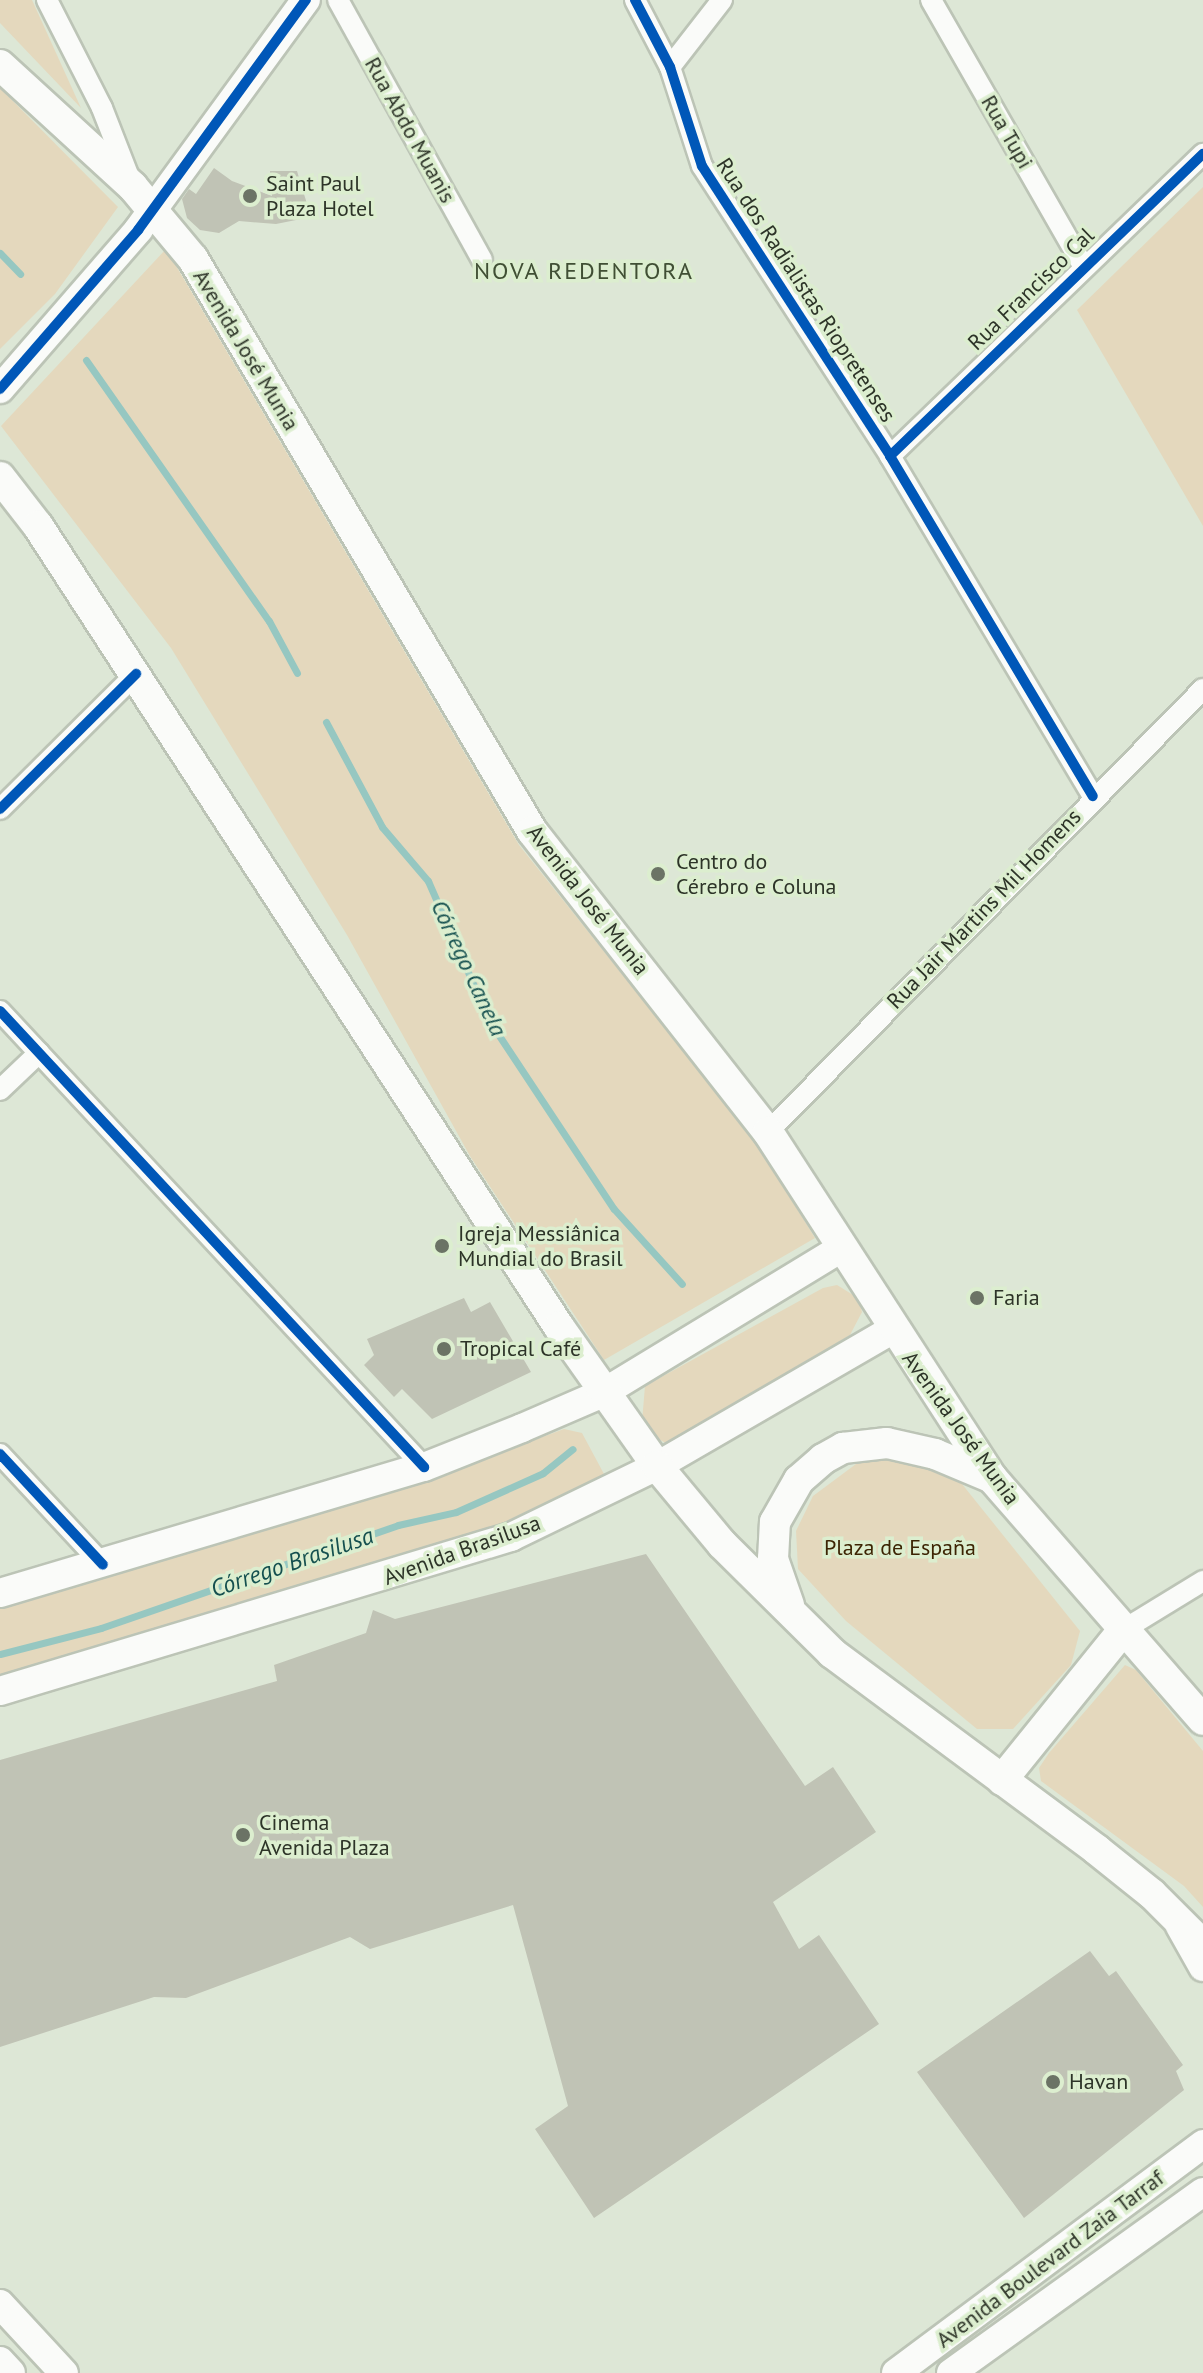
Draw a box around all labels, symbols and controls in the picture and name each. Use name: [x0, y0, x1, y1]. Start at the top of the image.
street label: Rua Abdo Muanis: [359, 52, 461, 208]
street label: Rua Tupi: [975, 90, 1039, 174]
street label: Rua dos Radialistas Riopretenses: [711, 153, 901, 427]
place label: Saint Paul Plaza Hotel: [266, 170, 374, 222]
marker: Saint Paul Plaza Hotel: [241, 187, 259, 205]
street label: Rua Francisco Cal: [962, 222, 1100, 356]
district label: NOVA REDENTORA: [473, 257, 695, 285]
street label: Avenida José Munia: [188, 265, 304, 435]
street label: Rua Jair Martins Mil Homens: [882, 804, 1086, 1014]
street label: Avenida José Munia: [521, 820, 655, 980]
place label: Centro do Cérebro e Coluna: [676, 848, 837, 900]
marker: Centro do Cérebro e Coluna: [647, 863, 669, 885]
water label: Córrego Canela: [425, 895, 513, 1041]
place label: Igreja Messiânica Mundial do Brasil: [458, 1220, 623, 1272]
marker: Igreja Messiânica Mundial do Brasil: [433, 1237, 451, 1255]
place label: Faria: [993, 1285, 1040, 1311]
marker: Faria: [968, 1289, 986, 1307]
place label: Tropical Café: [460, 1336, 581, 1362]
marker: Tropical Café: [435, 1340, 453, 1358]
street label: Avenida José Munia: [897, 1346, 1025, 1510]
street label: Avenida Brasilusa: [380, 1509, 544, 1591]
water label: Córrego Brasilusa: [207, 1521, 377, 1603]
park label: Plaza de España: [824, 1535, 976, 1561]
place label: Cinema Avenida Plaza: [259, 1809, 390, 1860]
marker: Cinema Avenida Plaza: [234, 1826, 252, 1844]
place label: Havan: [1069, 2069, 1128, 2095]
marker: Havan: [1044, 2073, 1062, 2091]
street label: Avenida Boulevard Zaia Tarraf: [931, 2164, 1169, 2354]

